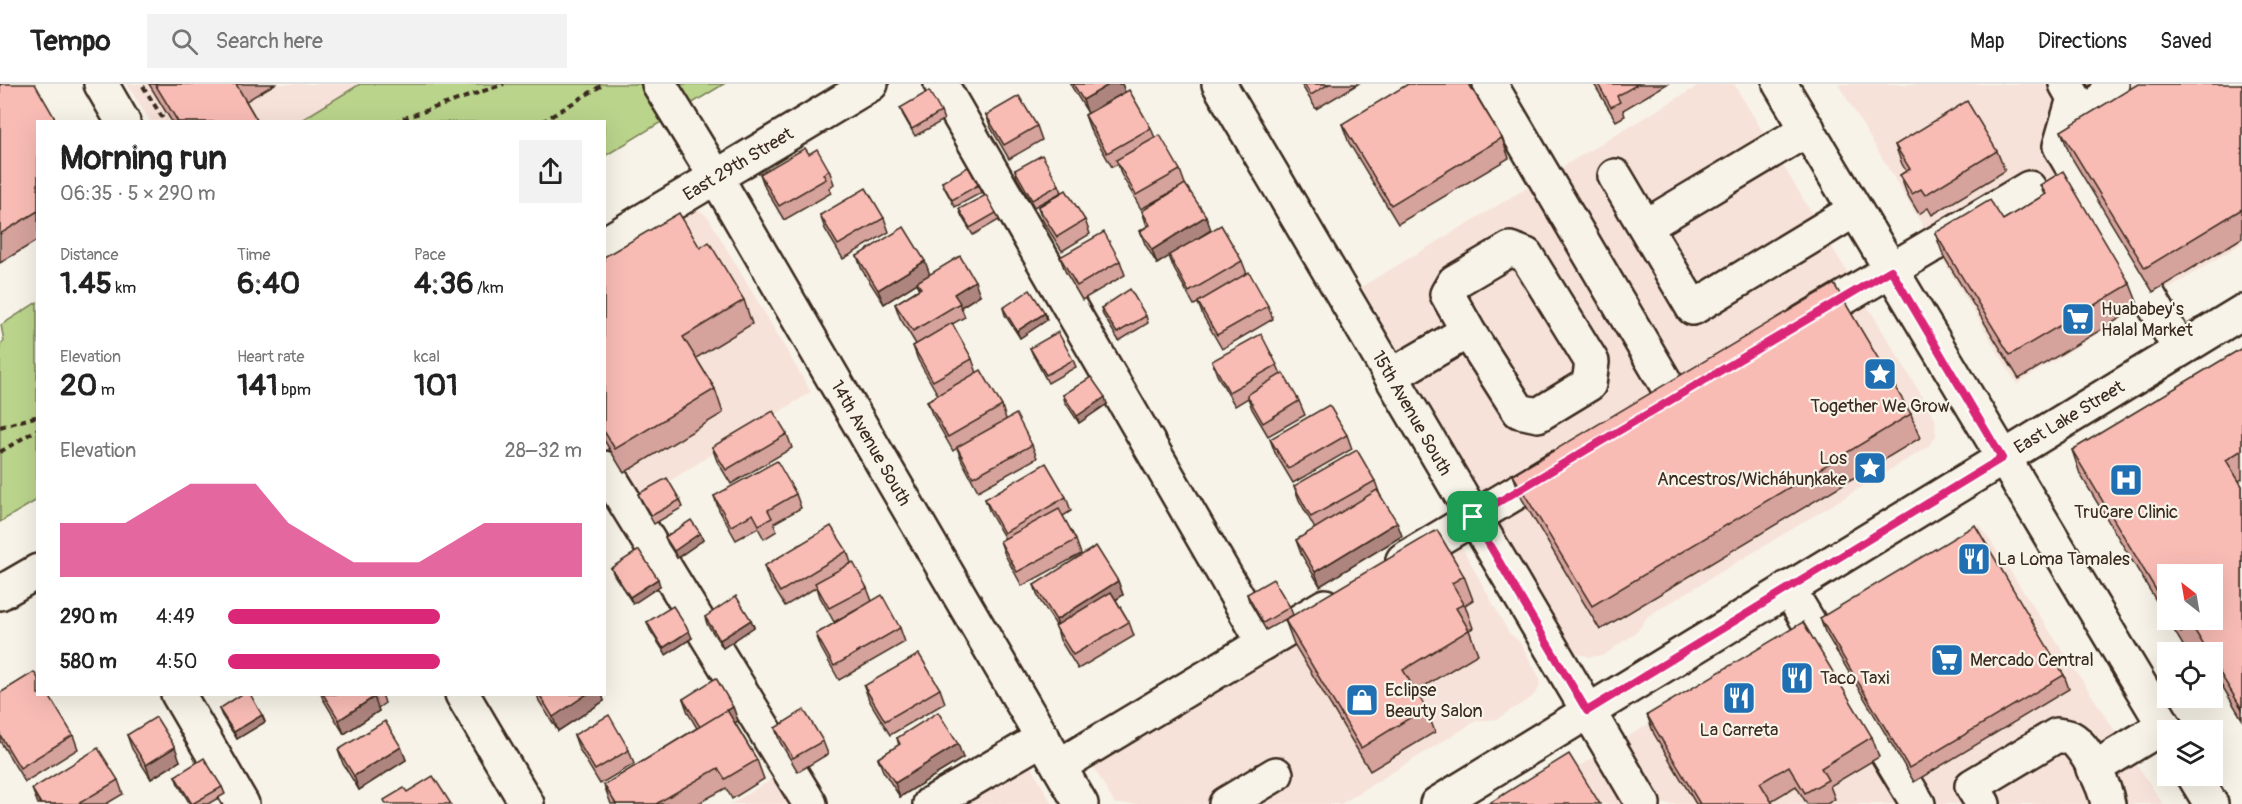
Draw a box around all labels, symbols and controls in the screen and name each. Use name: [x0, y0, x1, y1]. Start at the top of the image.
search box: [147, 14, 567, 68]
text: Tempo: [30, 24, 111, 59]
icon: search: [168, 25, 201, 58]
text: Search here: [216, 27, 323, 55]
text: Map: [1970, 28, 2005, 55]
text: Directions: [2038, 28, 2127, 55]
text: Saved: [2160, 28, 2212, 55]
street label: East 29th Street: [679, 122, 798, 206]
text: Morning run: [60, 138, 227, 179]
button: share: [519, 140, 582, 203]
text: 06:35 · 5 × 290 m: [60, 181, 216, 206]
text: Distance: [60, 245, 119, 265]
text: Time: [237, 245, 270, 265]
text: Pace: [414, 245, 446, 265]
text: 1.45: [60, 265, 112, 302]
text: 6:40: [237, 265, 300, 302]
text: 4:36: [414, 265, 474, 302]
text: km: [112, 278, 136, 298]
text: /km: [474, 278, 504, 298]
place label: Huababey's Halal Market: [2101, 298, 2194, 342]
supermarket icon: Huababey's Halal Market: [2060, 301, 2096, 337]
text: Elevation: [60, 347, 121, 367]
text: Heart rate: [237, 347, 304, 367]
text: kcal: [414, 347, 440, 367]
street label: 15th Avenue South: [1366, 347, 1457, 480]
place icon: Together We Grow: [1862, 356, 1898, 392]
text: 20: [60, 367, 97, 404]
text: 141: [237, 367, 278, 404]
text: 101: [414, 367, 458, 404]
street label: East Lake Street: [2010, 375, 2129, 459]
street label: 14th Avenue South: [825, 376, 916, 510]
text: m: [97, 380, 115, 400]
text: bpm: [278, 380, 311, 400]
place label: Together We Grow: [1810, 395, 1950, 418]
text: Elevation: [60, 438, 136, 463]
text: 28–32 m: [505, 438, 582, 463]
place label: Los Ancestros/Wicháhuŋkake: [1657, 447, 1847, 491]
place icon: Los Ancestros/Wicháhuŋkake: [1852, 450, 1888, 486]
hospital icon: TruCare Clinic: [2108, 462, 2144, 498]
pin: [1447, 491, 1498, 542]
icon: arrive: [1456, 500, 1489, 533]
place label: TruCare Clinic: [2074, 501, 2178, 524]
restaurant icon: La Loma Tamales: [1956, 541, 1992, 577]
place label: La Loma Tamales: [1997, 548, 2130, 571]
north arrow: [2157, 564, 2223, 630]
map controls: [2157, 564, 2223, 786]
text: 290 m: [60, 604, 117, 629]
text: 4:49: [156, 604, 195, 629]
supermarket icon: Mercado Central: [1929, 642, 1965, 678]
button: locate: [2157, 642, 2223, 708]
text: 580 m: [60, 649, 117, 674]
text: 4:50: [156, 649, 197, 674]
place label: Mercado Central: [1970, 649, 2094, 672]
restaurant icon: Taco Taxi: [1779, 660, 1815, 696]
place label: Taco Taxi: [1820, 667, 1889, 690]
place label: Eclipse Beauty Salon: [1385, 679, 1483, 723]
restaurant icon: La Carreta: [1721, 680, 1757, 716]
shop icon: Eclipse Beauty Salon: [1344, 682, 1380, 718]
place label: La Carreta: [1700, 719, 1778, 742]
button: layers: [2157, 720, 2223, 786]

